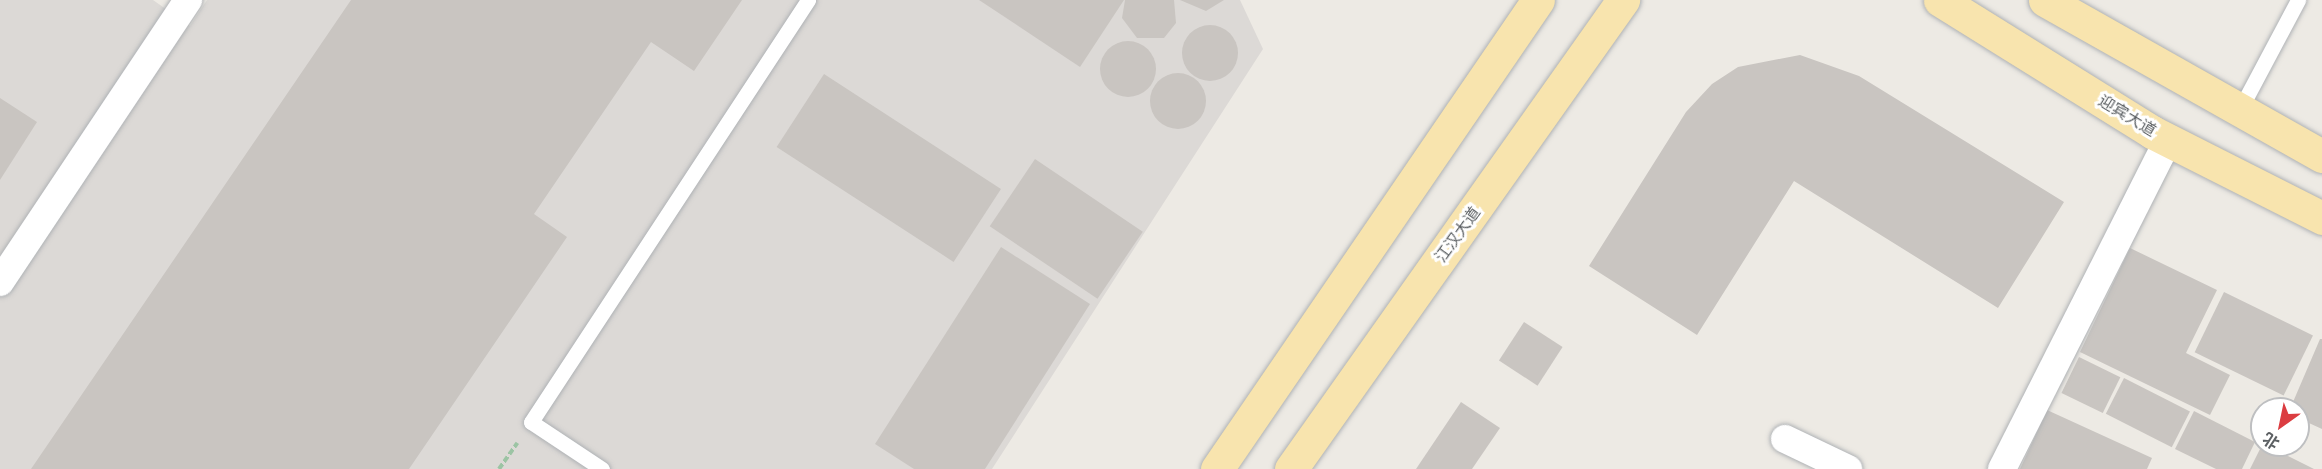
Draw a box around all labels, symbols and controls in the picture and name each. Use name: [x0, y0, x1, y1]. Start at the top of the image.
street label: 迎宾大道: [2095, 91, 2159, 141]
street label: 江汉大道: [1431, 203, 1485, 267]
north arrow: [2250, 397, 2310, 457]
text: 北: [2259, 429, 2283, 453]

